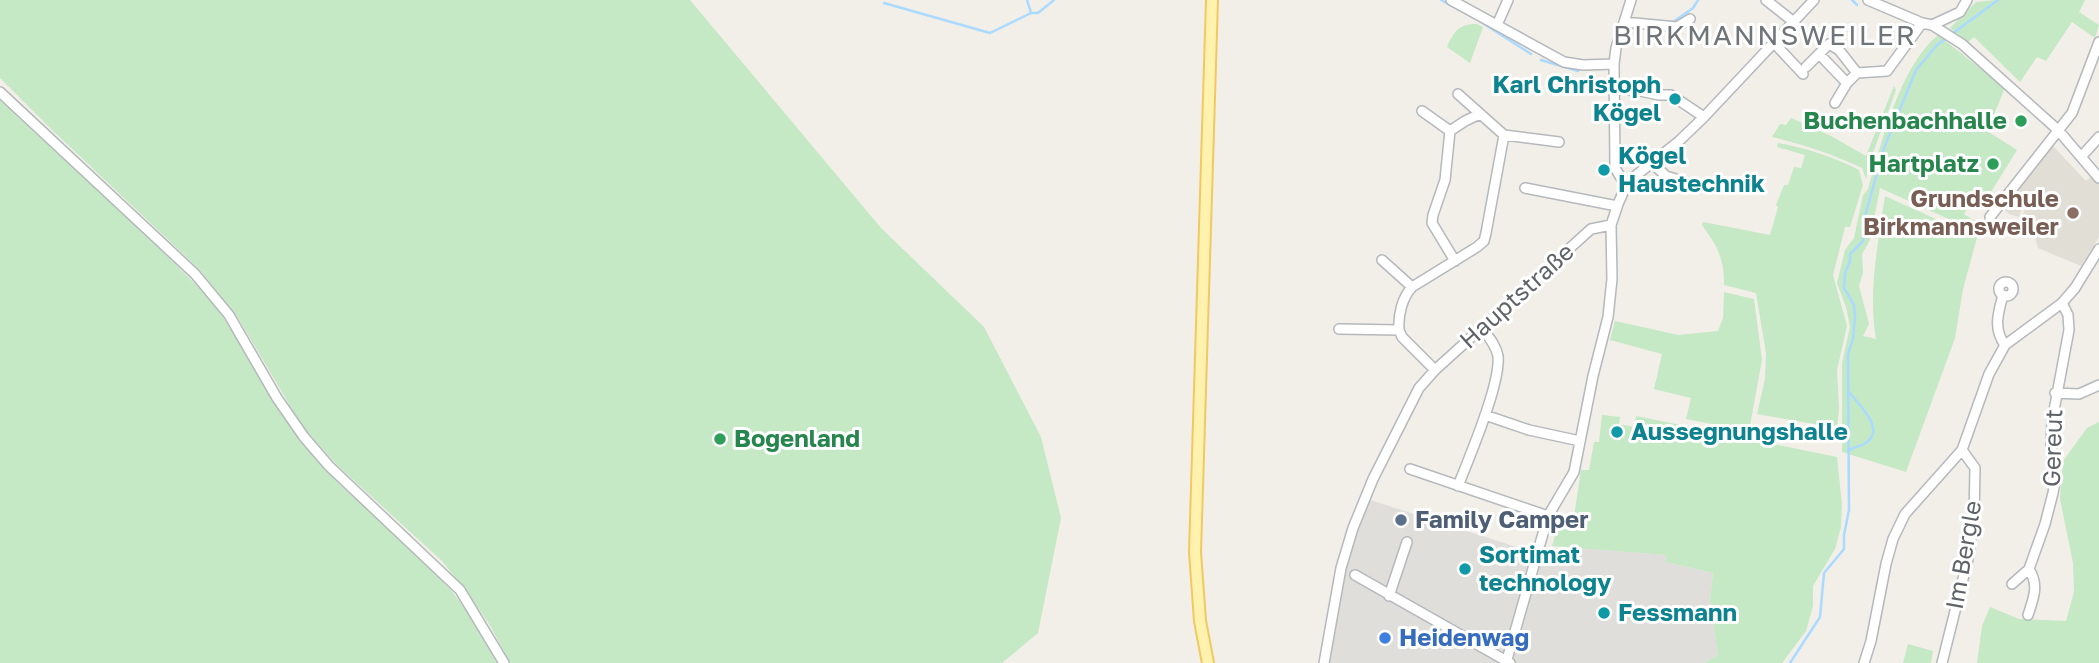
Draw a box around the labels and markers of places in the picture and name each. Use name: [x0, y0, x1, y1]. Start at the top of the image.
place label: Karl Christoph Kögel: [1492, 69, 1661, 126]
marker: Karl Christoph Kögel: [1667, 91, 1683, 107]
place label: Buchenbachhalle: [1803, 105, 2007, 134]
marker: Buchenbachhalle: [2013, 113, 2029, 129]
place label: Kögel Haustechnik: [1618, 140, 1765, 197]
place label: Hartplatz: [1868, 148, 1979, 177]
marker: Hartplatz: [1985, 156, 2001, 172]
marker: Kögel Haustechnik: [1596, 162, 1612, 178]
place label: Grundschule Birkmannsweiler: [1863, 183, 2059, 240]
marker: Grundschule Birkmannsweiler: [2065, 205, 2081, 221]
place label: Aussegnungshalle: [1631, 416, 1848, 445]
place label: Bogenland: [734, 423, 860, 452]
marker: Aussegnungshalle: [1609, 424, 1625, 440]
marker: Bogenland: [712, 431, 728, 447]
place label: Family Camper: [1415, 504, 1589, 533]
marker: Family Camper: [1393, 512, 1409, 528]
place label: Sortimat technology: [1479, 539, 1612, 596]
marker: Sortimat technology: [1457, 561, 1473, 577]
place label: Fessmann: [1618, 597, 1737, 626]
marker: Fessmann: [1596, 605, 1612, 621]
place label: Heidenwag: [1399, 622, 1529, 651]
marker: Heidenwag: [1377, 630, 1393, 646]

